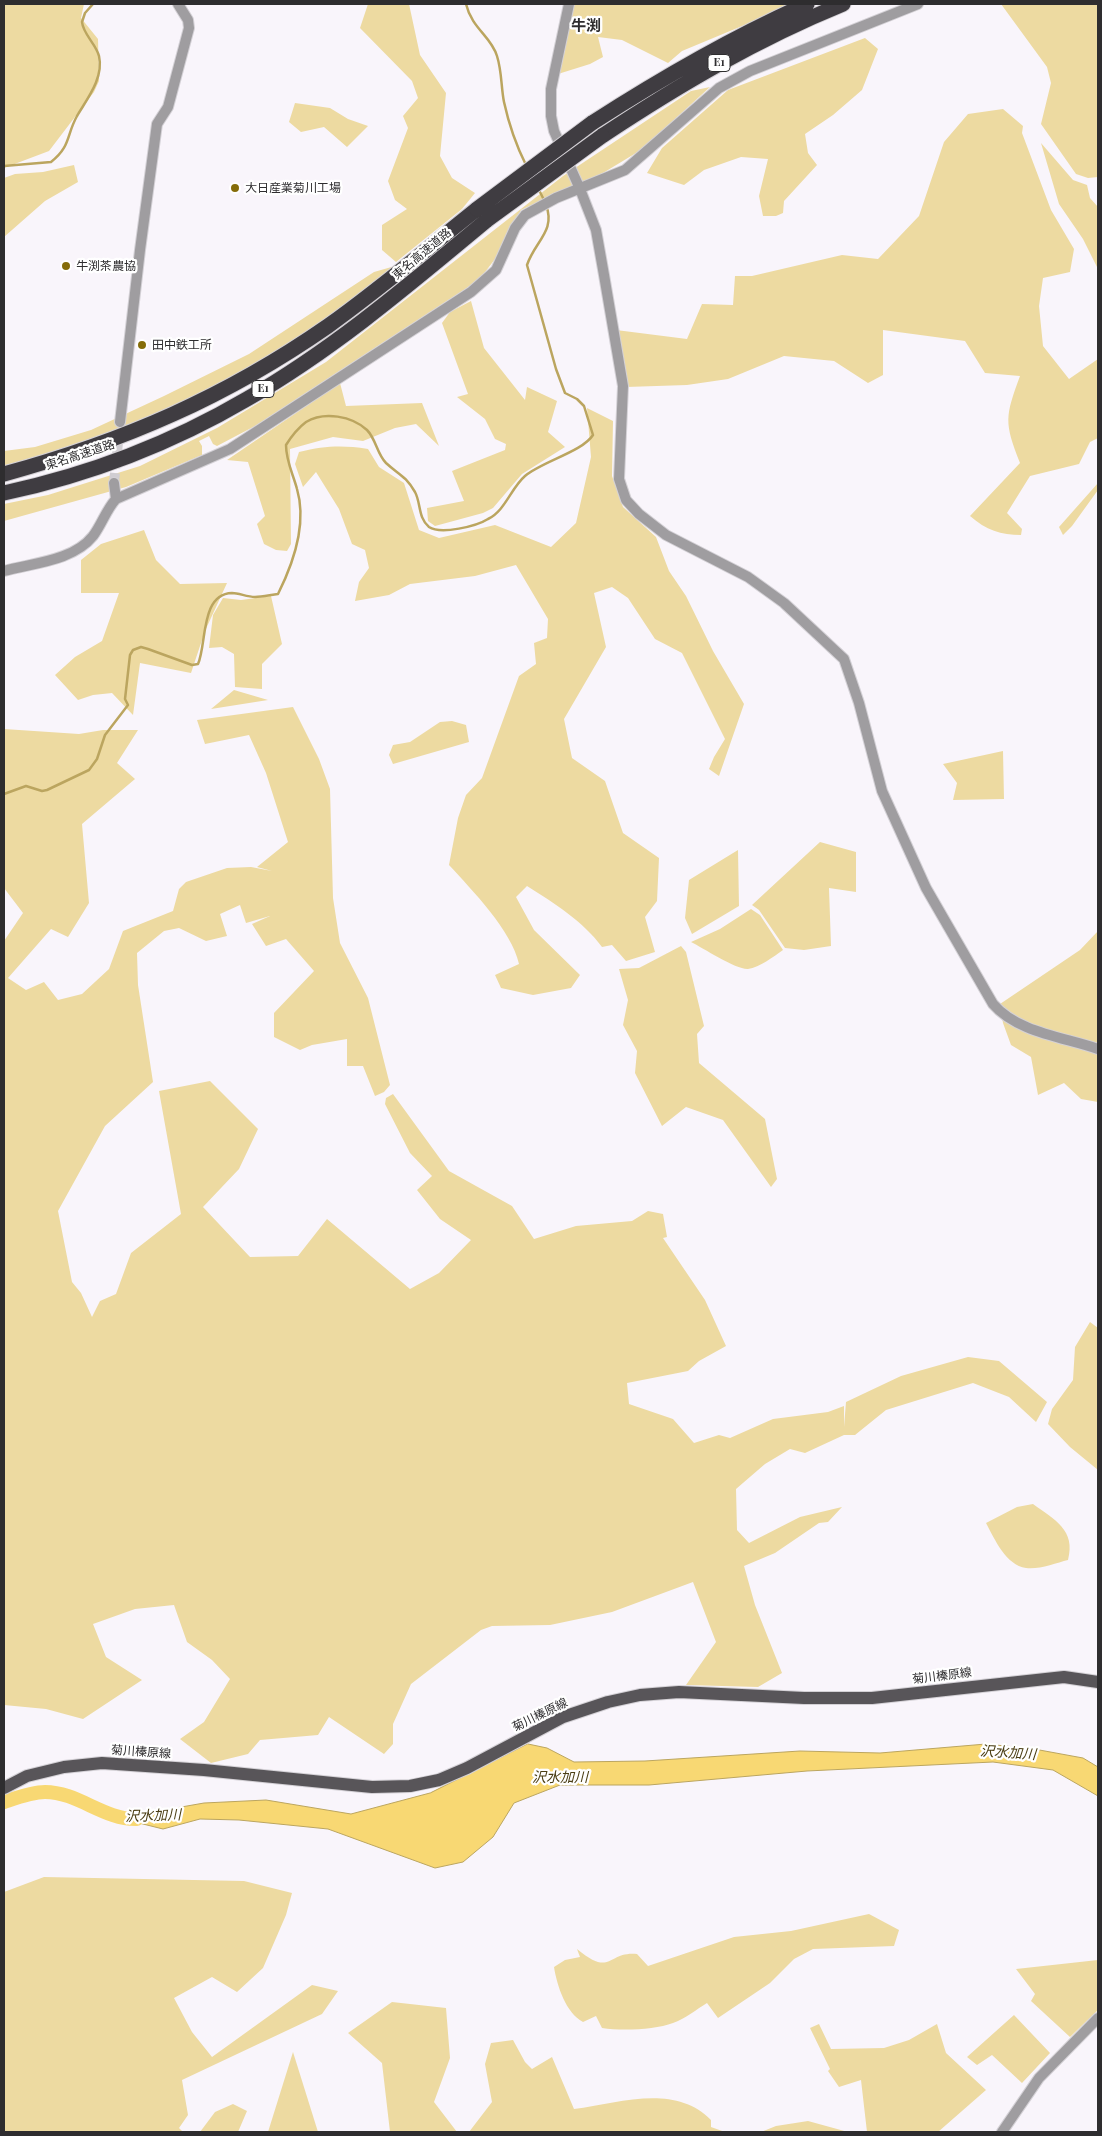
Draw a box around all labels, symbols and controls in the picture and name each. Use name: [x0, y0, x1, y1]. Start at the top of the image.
district label: 牛渕: [571, 17, 601, 35]
road number: E1: [708, 54, 730, 72]
place label: 大日産業菊川工場: [245, 181, 341, 195]
marker: 大日産業菊川工場: [229, 182, 241, 194]
street label: 東名高速道路: [390, 225, 454, 283]
place label: 牛渕茶農協: [76, 259, 136, 273]
marker: 牛渕茶農協: [60, 260, 72, 272]
place label: 田中鉄工所: [152, 338, 212, 352]
marker: 田中鉄工所: [136, 339, 148, 351]
road number: E1: [252, 380, 274, 398]
street label: 東名高速道路: [44, 437, 116, 473]
street label: 菊川榛原線: [911, 1665, 973, 1687]
street label: 菊川榛原線: [510, 1695, 570, 1735]
street label: 菊川榛原線: [111, 1743, 171, 1761]
water label: 沢水加川: [979, 1743, 1037, 1763]
water label: 沢水加川: [532, 1770, 588, 1786]
water label: 沢水加川: [125, 1807, 181, 1825]

